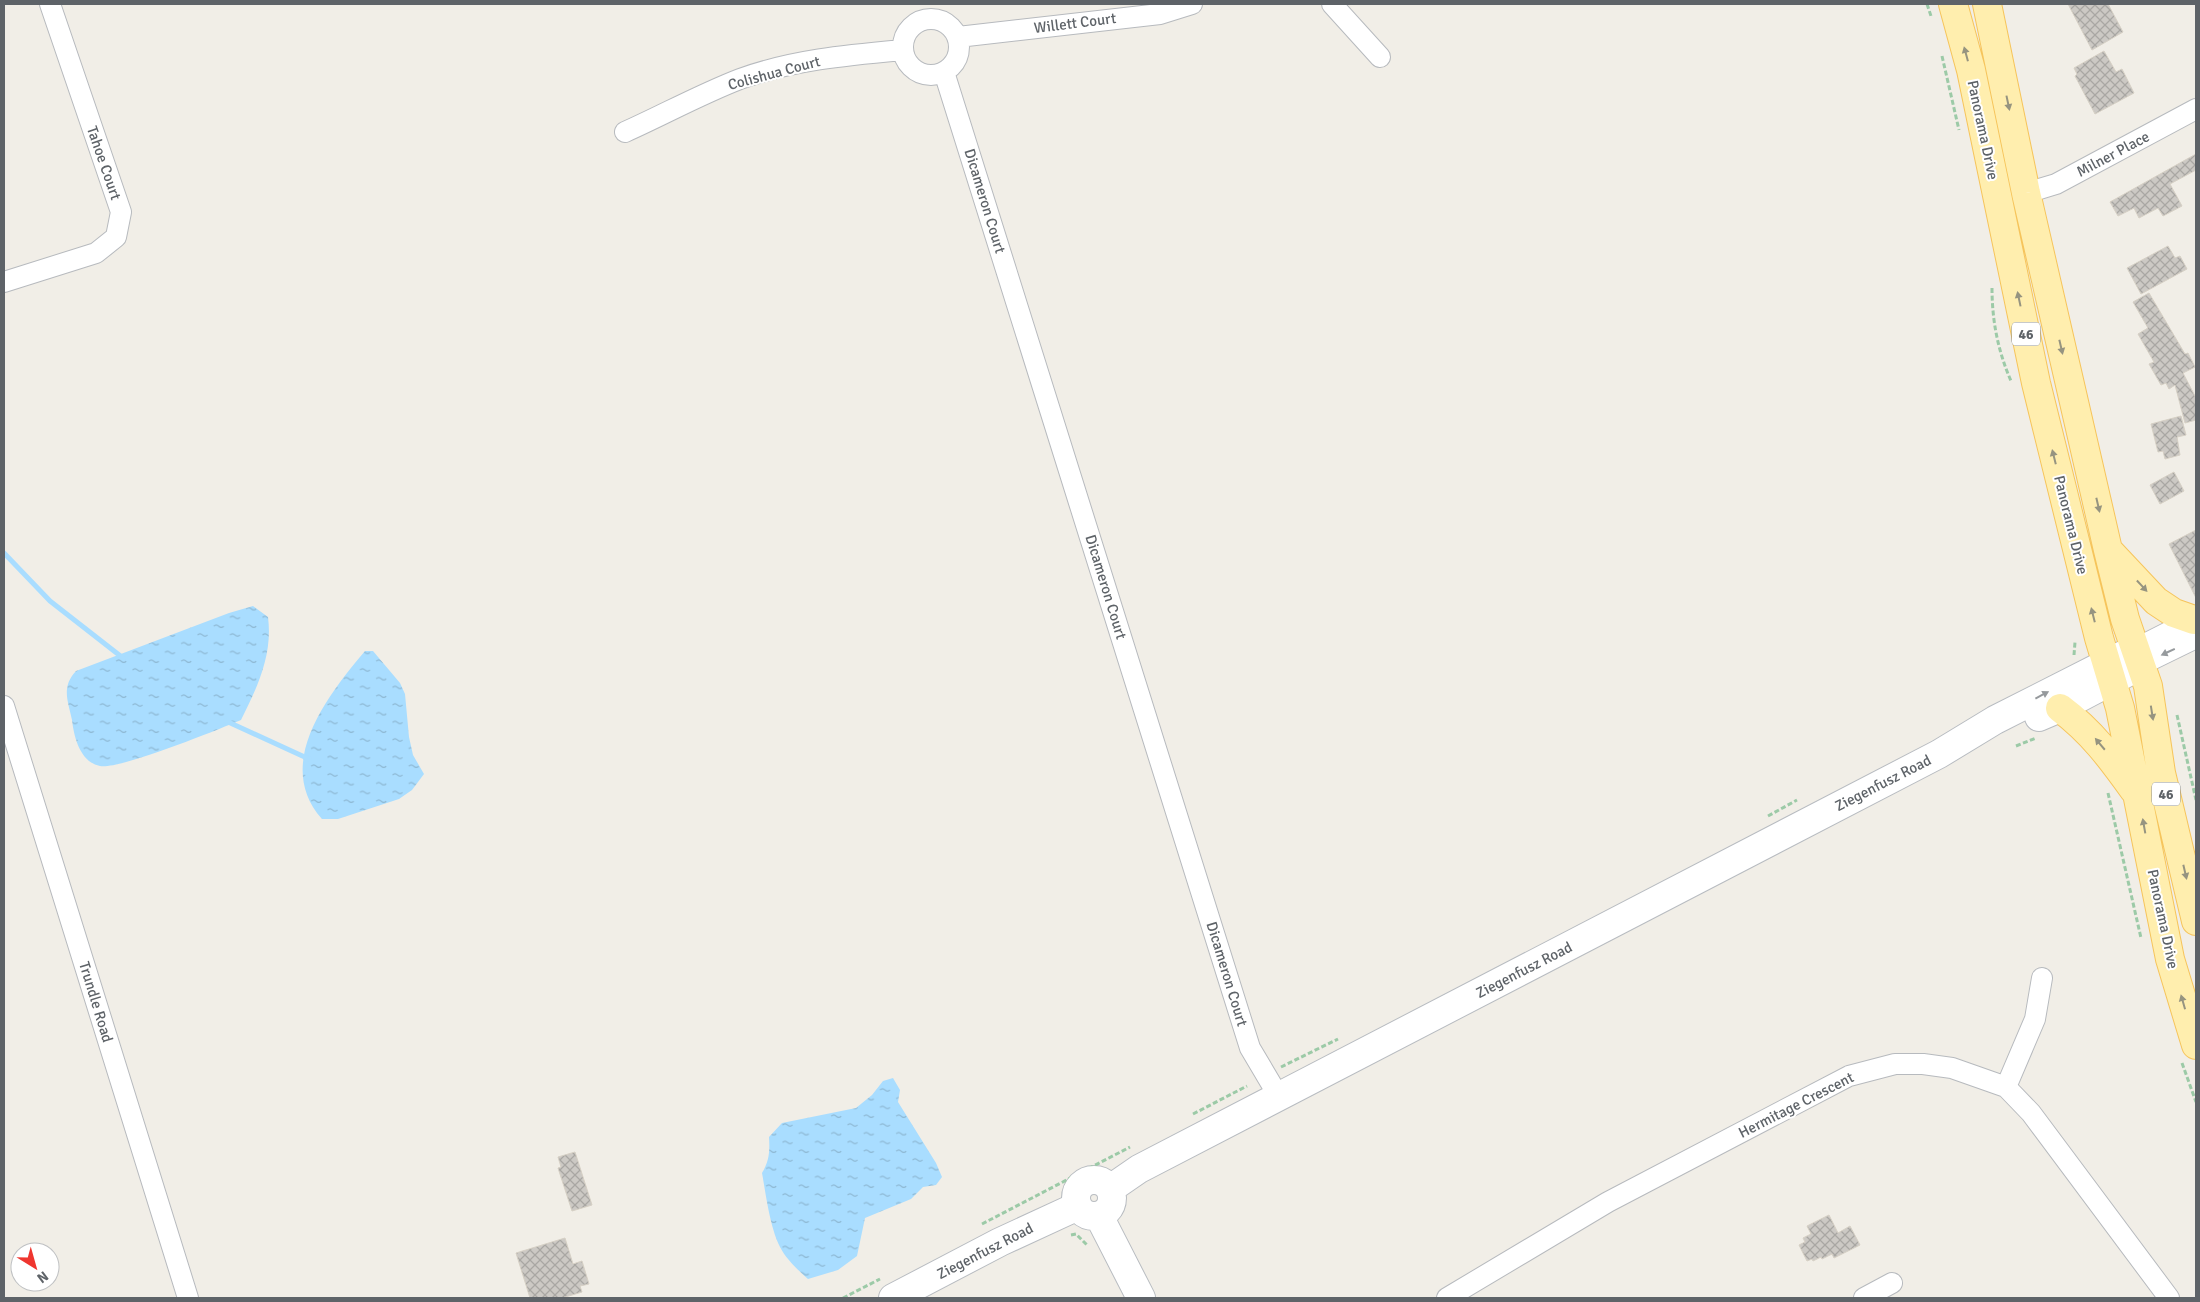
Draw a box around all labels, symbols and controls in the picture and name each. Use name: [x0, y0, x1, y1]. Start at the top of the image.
street label: Willett Court: [1033, 9, 1117, 37]
one-way arrow: [1962, 47, 1970, 62]
street label: Colishua Court: [726, 52, 822, 94]
street label: Panorama Drive: [1964, 79, 2002, 181]
one-way arrow: [2004, 95, 2012, 110]
street label: Tahoe Court: [83, 124, 125, 202]
street label: Milner Place: [2073, 127, 2153, 181]
street label: Dicameron Court: [961, 146, 1009, 256]
one-way arrow: [2014, 290, 2022, 306]
road number: 46: [2012, 322, 2040, 346]
one-way arrow: [2057, 340, 2065, 355]
one-way arrow: [2050, 450, 2058, 465]
street label: Panorama Drive: [2050, 474, 2092, 576]
one-way arrow: [2094, 498, 2102, 513]
street label: Dicameron Court: [1082, 532, 1130, 642]
one-way arrow: [2136, 580, 2148, 592]
one-way arrow: [2089, 608, 2097, 623]
one-way arrow: [2161, 648, 2175, 656]
one-way arrow: [2035, 691, 2049, 699]
one-way arrow: [2148, 705, 2156, 721]
one-way arrow: [2094, 738, 2105, 751]
street label: Ziegenfusz Road: [1832, 751, 1934, 815]
road number: 46: [2152, 782, 2180, 806]
one-way arrow: [2139, 817, 2147, 833]
one-way arrow: [2181, 864, 2189, 879]
street label: Panorama Drive: [2144, 868, 2182, 970]
street label: Dicameron Court: [1203, 919, 1251, 1029]
street label: Ziegenfusz Road: [1473, 938, 1575, 1002]
street label: Trundle Road: [75, 959, 117, 1045]
one-way arrow: [2178, 994, 2186, 1009]
street label: Hermitage Crescent: [1735, 1068, 1857, 1142]
street label: Ziegenfusz Road: [934, 1219, 1036, 1283]
north arrow: [10, 1242, 60, 1292]
text: N: [34, 1267, 52, 1287]

